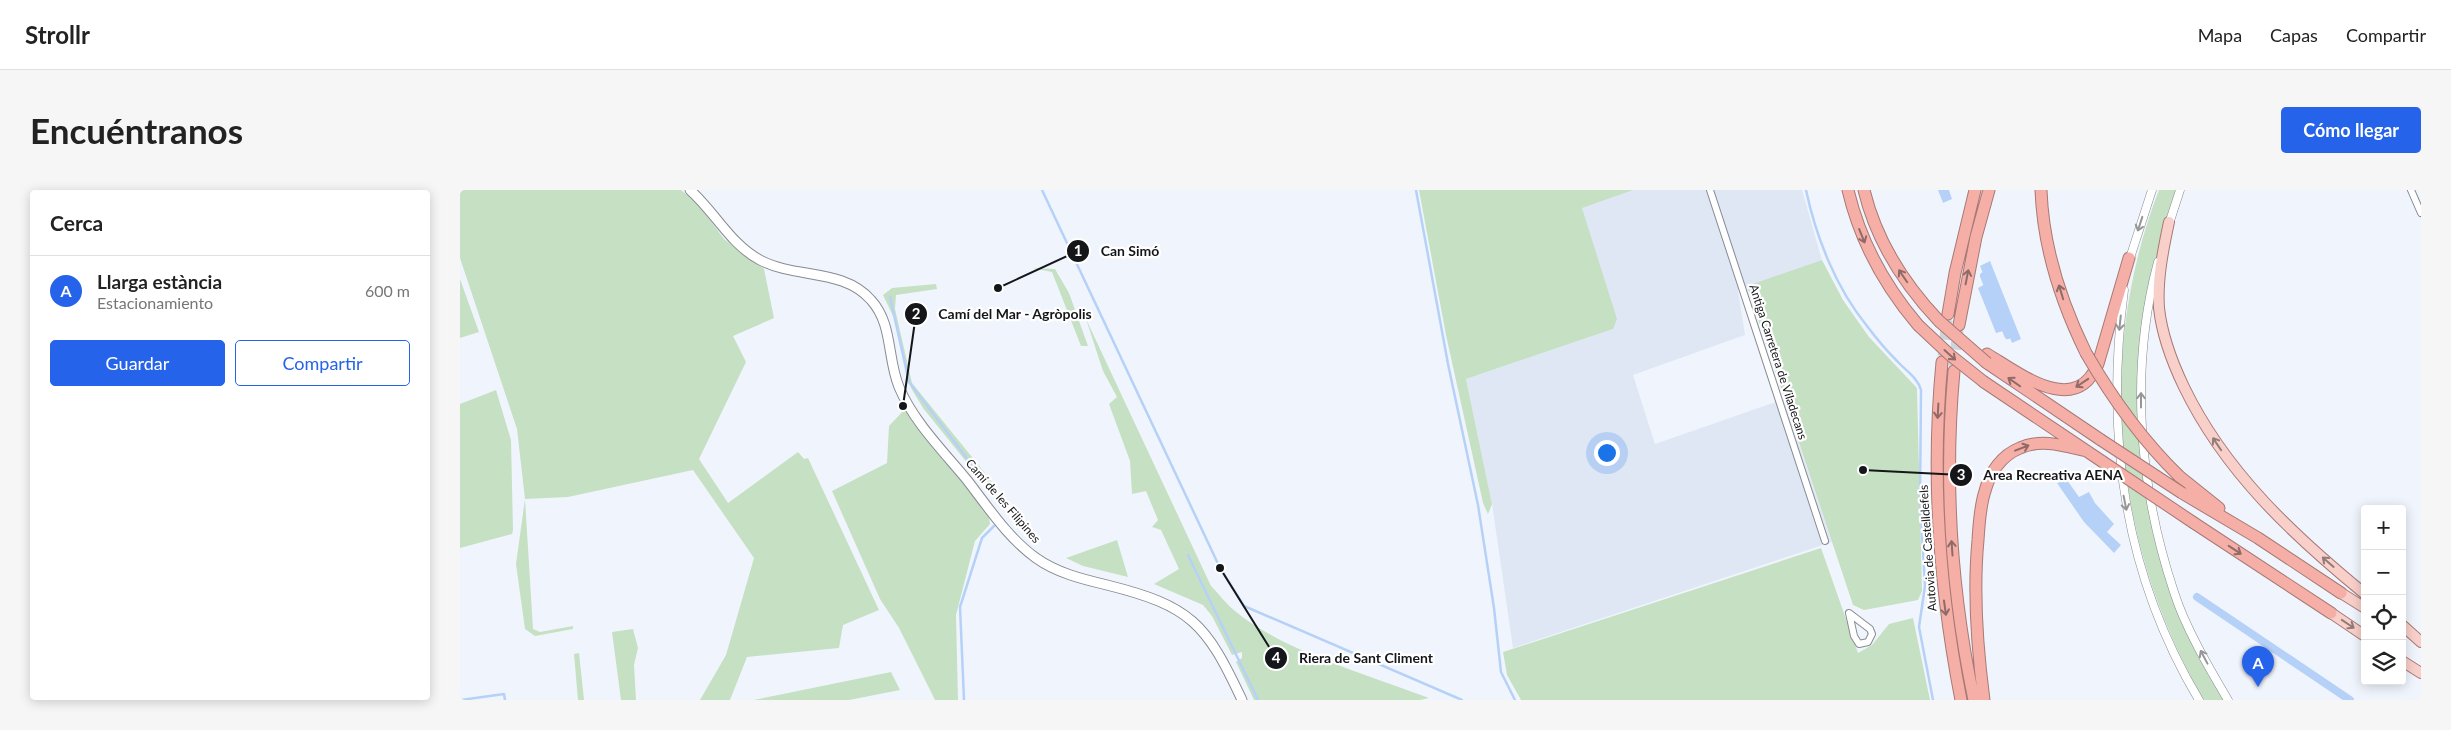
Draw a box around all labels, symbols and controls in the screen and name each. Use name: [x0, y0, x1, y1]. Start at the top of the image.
text: Strollr: [25, 20, 90, 49]
text: Mapa: [2198, 24, 2242, 46]
text: Capas: [2270, 24, 2318, 46]
text: Compartir: [2346, 24, 2426, 46]
button: Cómo llegar: [2281, 107, 2421, 153]
text: Encuéntranos: [30, 109, 243, 151]
text: Cerca: [50, 210, 103, 235]
one-way arrow: [2135, 215, 2145, 231]
one-way arrow: [1858, 228, 1867, 244]
callout: Can Simó: [1066, 237, 1170, 266]
text: 1: [1074, 241, 1082, 259]
text: Can Simó: [1101, 242, 1159, 259]
one-way arrow: [1898, 269, 1908, 283]
text: Llarga estància: [97, 270, 222, 293]
one-way arrow: [1963, 270, 1973, 286]
text: A: [60, 281, 72, 300]
text: 600 m: [365, 281, 410, 300]
street label: Antiga Carretera de Viladecans: [1746, 282, 1811, 441]
one-way arrow: [2055, 284, 2065, 300]
text: Estacionamiento: [97, 293, 213, 312]
callout: Camí del Mar - Agròpolis: [903, 299, 1102, 328]
text: 2: [912, 304, 921, 322]
text: Camí del Mar - Agròpolis: [938, 305, 1092, 322]
one-way arrow: [2115, 315, 2125, 331]
button: Guardar: [50, 340, 225, 386]
button: Compartir: [235, 340, 410, 386]
one-way arrow: [1943, 350, 1956, 361]
one-way arrow: [2007, 377, 2021, 387]
one-way arrow: [2075, 378, 2089, 388]
one-way arrow: [2136, 393, 2146, 409]
one-way arrow: [1934, 402, 1943, 418]
one-way arrow: [2212, 437, 2222, 451]
your location: [1594, 440, 1620, 466]
one-way arrow: [2014, 443, 2029, 452]
street label: Camí de les Filipines: [963, 456, 1044, 546]
callout: Area Recreativa AENA: [1948, 461, 2133, 490]
text: 3: [1957, 465, 1965, 483]
text: Area Recreativa AENA: [1982, 466, 2123, 483]
street label: Autovia de Castelldefels: [1916, 484, 1939, 612]
one-way arrow: [2121, 494, 2130, 510]
map controls: [2361, 505, 2406, 685]
button: +: [2361, 505, 2406, 550]
one-way arrow: [1947, 540, 1956, 556]
one-way arrow: [2227, 545, 2241, 555]
button: −: [2361, 550, 2406, 595]
one-way arrow: [2321, 556, 2334, 568]
button: locate: [2361, 595, 2406, 640]
one-way arrow: [1940, 599, 1950, 615]
one-way arrow: [2340, 619, 2354, 629]
button: layers: [2361, 640, 2406, 685]
callout: Riera de Sant Climent: [1264, 643, 1443, 672]
pin: A: [2242, 646, 2274, 687]
text: 4: [1272, 648, 1281, 666]
text: Riera de Sant Climent: [1299, 649, 1434, 666]
one-way arrow: [2199, 650, 2209, 665]

